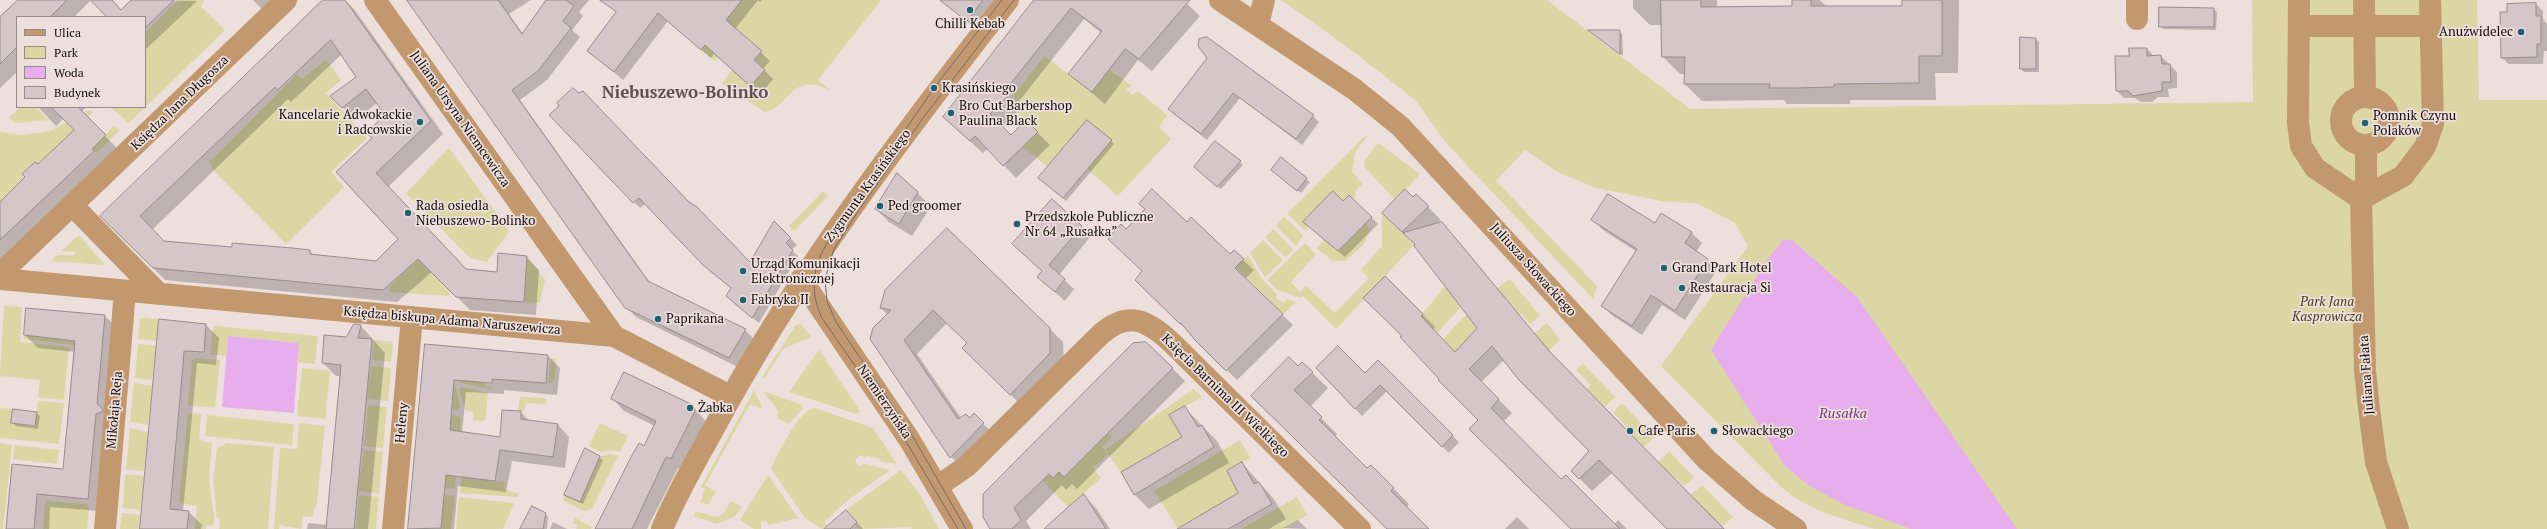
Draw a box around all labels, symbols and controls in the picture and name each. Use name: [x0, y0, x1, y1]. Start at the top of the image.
marker: Chilli Kebab: [965, 5, 975, 15]
legend: [16, 16, 146, 108]
place label: Chilli Kebab: [935, 16, 1005, 32]
place label: Anużwidelec: [2439, 24, 2513, 40]
text: Ulica: [54, 25, 81, 40]
marker: Anużwidelec: [2516, 27, 2526, 37]
text: Park: [54, 45, 78, 60]
street label: Juliana Ursyna Niemcewicza: [407, 48, 513, 190]
street label: Księdza Jana Długosza: [128, 52, 232, 154]
text: Woda: [54, 65, 84, 80]
place label: Krasińskiego: [942, 80, 1016, 96]
district label: Niebuszewo-Bolinko: [602, 83, 768, 103]
marker: Krasińskiego: [929, 83, 939, 93]
text: Budynek: [54, 85, 100, 100]
place label: Bro Cut Barbershop Paulina Black: [959, 98, 1072, 129]
place label: Kancelarie Adwokackie i Radcowskie: [279, 107, 412, 138]
marker: Bro Cut Barbershop Paulina Black: [946, 108, 956, 118]
place label: Pomnik Czynu Polaków: [2373, 108, 2456, 139]
marker: Kancelarie Adwokackie i Radcowskie: [415, 117, 425, 127]
marker: Pomnik Czynu Polaków: [2360, 118, 2370, 128]
street label: Zygmunta Krasińskiego: [822, 127, 914, 245]
place label: Rada osiedla Niebuszewo-Bolinko: [416, 198, 535, 229]
place label: Ped groomer: [888, 198, 961, 214]
marker: Ped groomer: [875, 201, 885, 211]
marker: Rada osiedla Niebuszewo-Bolinko: [403, 208, 413, 218]
place label: Przedszkole Publiczne Nr 64 „Rusałka”: [1025, 209, 1154, 240]
marker: Przedszkole Publiczne Nr 64 „Rusałka”: [1012, 219, 1022, 229]
street label: Juliusza Słowackiego: [1487, 220, 1579, 320]
place label: Urząd Komunikacji Elektronicznej: [751, 256, 860, 287]
place label: Grand Park Hotel: [1672, 260, 1772, 276]
marker: Grand Park Hotel: [1659, 263, 1669, 273]
marker: Urząd Komunikacji Elektronicznej: [738, 266, 748, 276]
place label: Restauracja Si: [1690, 280, 1771, 296]
marker: Restauracja Si: [1677, 283, 1687, 293]
place label: Fabryka II: [751, 292, 809, 308]
park label: Park Jana Kasprowicza: [2292, 294, 2362, 325]
marker: Fabryka II: [738, 295, 748, 305]
street label: Księdza biskupa Adama Naruszewicza: [343, 304, 561, 338]
place label: Paprikana: [666, 311, 724, 327]
marker: Paprikana: [653, 314, 663, 324]
street label: Księcia Barnima III Wielkiego: [1158, 331, 1292, 461]
street label: Juliana Fałata: [2356, 335, 2378, 415]
street label: Niemierzyńska: [853, 362, 915, 442]
street label: Mikołaja Reja: [104, 370, 126, 450]
place label: Żabka: [698, 400, 733, 416]
street label: Heleny: [392, 402, 412, 444]
marker: Żabka: [685, 403, 695, 413]
water label: Rusałka: [1819, 406, 1867, 422]
place label: Cafe Paris: [1638, 423, 1696, 439]
place label: Słowackiego: [1722, 423, 1793, 439]
marker: Cafe Paris: [1625, 426, 1635, 436]
marker: Słowackiego: [1709, 426, 1719, 436]

